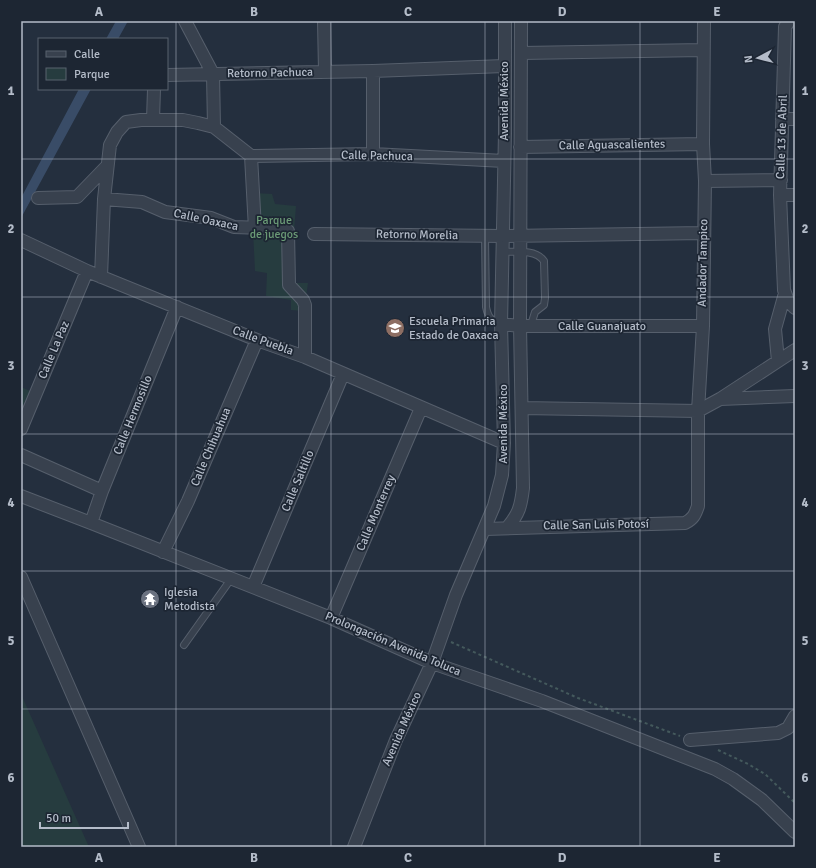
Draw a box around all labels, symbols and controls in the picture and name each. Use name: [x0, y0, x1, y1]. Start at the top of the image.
text: A: [95, 4, 104, 20]
text: B: [250, 4, 258, 20]
text: C: [404, 4, 412, 20]
text: D: [558, 4, 567, 20]
text: E: [713, 4, 721, 20]
legend: [38, 38, 168, 90]
north arrow: [738, 38, 778, 78]
text: Calle: [74, 47, 100, 62]
text: N: [742, 55, 755, 64]
street label: Avenida México: [497, 61, 512, 141]
street label: Retorno Pachuca: [227, 65, 313, 81]
text: Parque: [74, 67, 110, 82]
text: 1: [7, 83, 15, 99]
text: 1: [801, 83, 809, 99]
street label: Calle 13 de Abril: [773, 94, 791, 179]
street label: Calle Aguascalientes: [559, 137, 665, 153]
street label: Calle Pachuca: [341, 148, 413, 164]
street label: Calle Oaxaca: [172, 206, 240, 234]
park label: Parque de juegos: [250, 213, 298, 242]
street label: Andador Tampico: [695, 219, 711, 307]
text: 2: [7, 221, 15, 237]
text: 2: [801, 221, 809, 237]
street label: Retorno Morelia: [376, 227, 458, 243]
place label: Escuela Primaria Estado de Oaxaca: [409, 314, 499, 343]
school or university icon: Escuela Primaria Estado de Oaxaca: [384, 317, 406, 339]
street label: Calle La Paz: [35, 319, 73, 381]
street label: Calle Guanajuato: [558, 319, 646, 334]
street label: Calle Puebla: [230, 323, 296, 359]
text: 3: [7, 358, 15, 374]
text: 3: [801, 358, 809, 374]
street label: Calle Hermosillo: [110, 373, 156, 457]
street label: Avenida México: [496, 384, 511, 464]
street label: Calle Chihuahua: [188, 405, 234, 489]
street label: Calle Saltillo: [278, 448, 318, 514]
street label: Calle Monterrey: [353, 472, 399, 553]
text: 4: [7, 495, 15, 511]
text: 4: [801, 495, 809, 511]
street label: Calle San Luis Potosí: [543, 517, 650, 533]
place label: Iglesia Metodista: [164, 585, 215, 614]
temple icon: Iglesia Metodista: [139, 588, 161, 610]
street label: Prolongación Avenida Toluca: [323, 609, 463, 679]
text: 5: [7, 633, 15, 649]
text: 5: [801, 633, 809, 649]
street label: Avenida México: [379, 690, 425, 768]
text: 6: [7, 770, 15, 786]
text: 6: [801, 770, 809, 786]
scale bar: [40, 804, 128, 830]
text: 50 m: [46, 811, 71, 826]
text: A: [95, 850, 104, 866]
text: B: [250, 850, 258, 866]
text: C: [404, 850, 412, 866]
text: D: [558, 850, 567, 866]
text: E: [713, 850, 721, 866]

